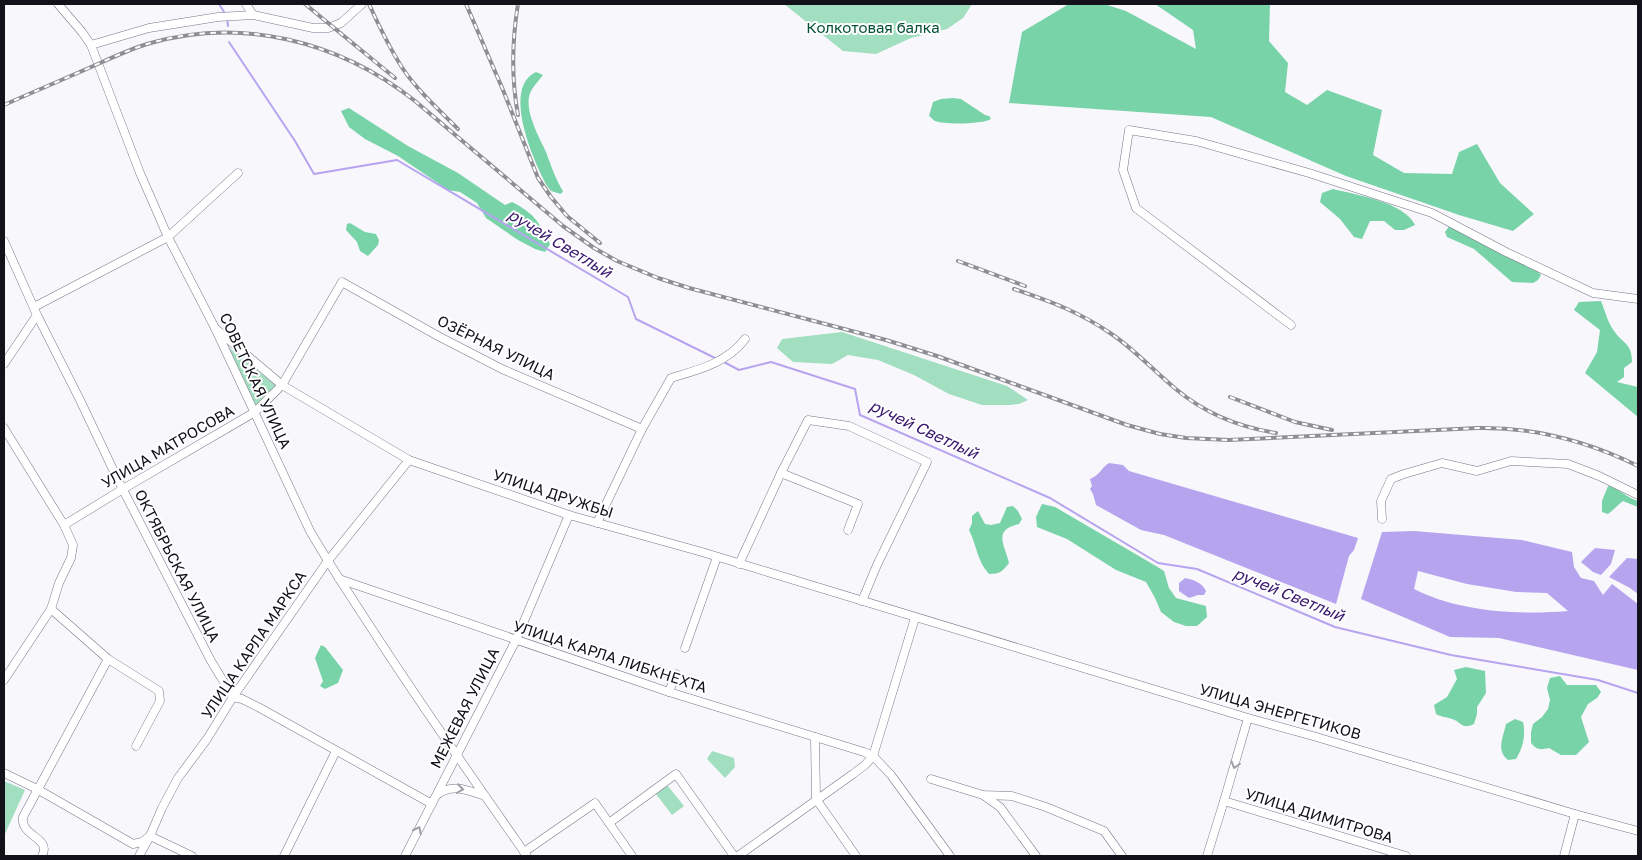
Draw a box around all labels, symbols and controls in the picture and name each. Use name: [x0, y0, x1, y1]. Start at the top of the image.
park label: Колкотовая балка: [806, 18, 940, 36]
water label: ручей Светлый: [504, 204, 617, 282]
street label: СОВЕТСКАЯ УЛИЦА: [216, 310, 295, 451]
street label: ОЗЁРНАЯ УЛИЦА: [435, 311, 558, 383]
water label: ручей Светлый: [866, 395, 983, 463]
street label: УЛИЦА МАТРОСОВА: [98, 401, 237, 491]
street label: УЛИЦА ДРУЖБЫ: [491, 465, 616, 521]
street label: ОКТЯБРЬСКАЯ УЛИЦА: [132, 486, 224, 645]
water label: ручей Светлый: [1231, 563, 1348, 626]
street label: УЛИЦА КАРЛА МАРКСА: [197, 567, 309, 722]
street label: УЛИЦА КАРЛА ЛИБКНЕХТА: [511, 616, 709, 696]
street label: МЕЖЕВАЯ УЛИЦА: [426, 644, 502, 771]
street label: УЛИЦА ЭНЕРГЕТИКОВ: [1197, 679, 1363, 743]
one-way arrow: [1230, 760, 1240, 769]
one-way arrow: [456, 783, 464, 794]
street label: УЛИЦА ДИМИТРОВА: [1243, 784, 1395, 846]
one-way arrow: [412, 826, 422, 835]

